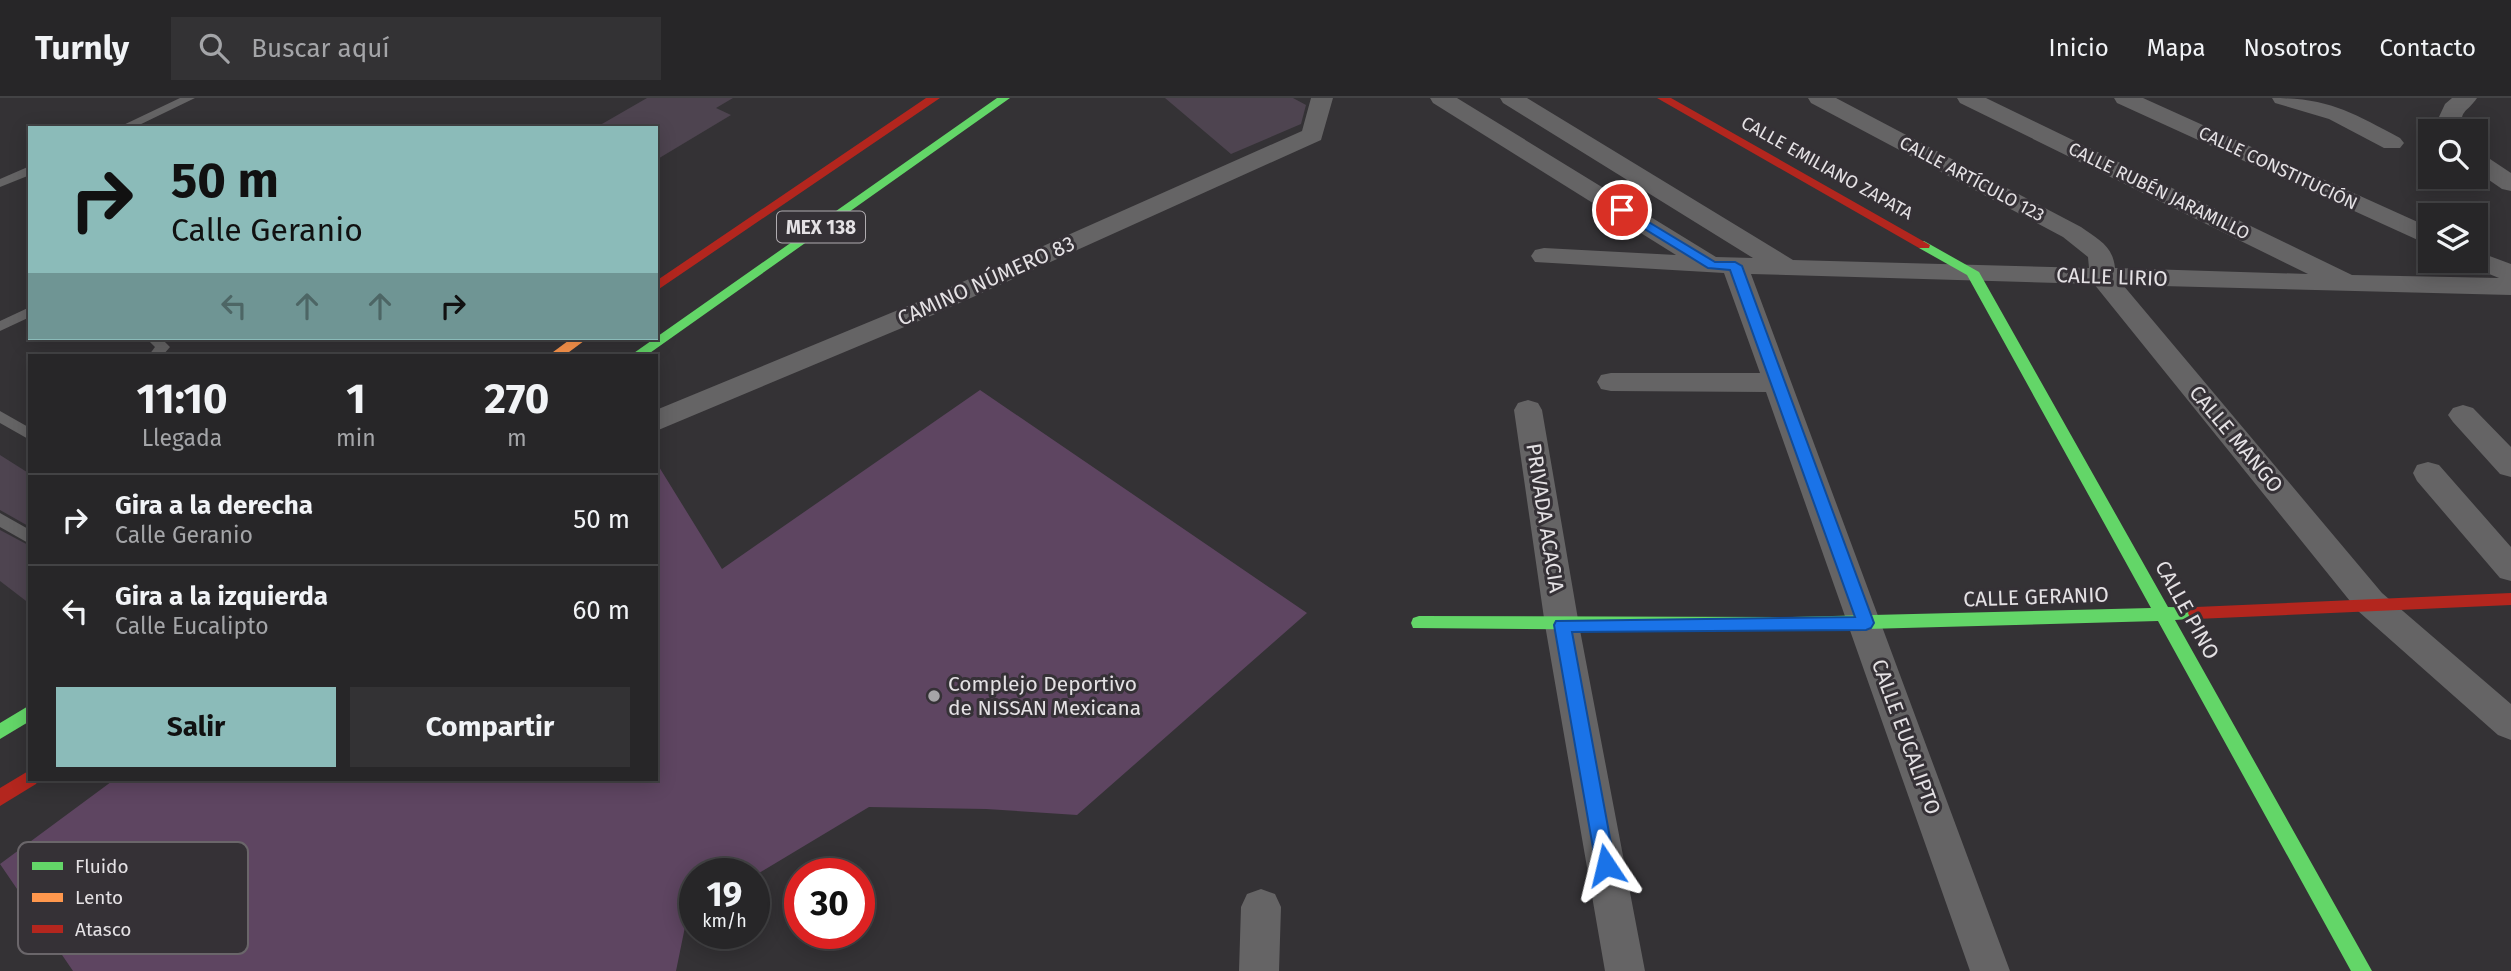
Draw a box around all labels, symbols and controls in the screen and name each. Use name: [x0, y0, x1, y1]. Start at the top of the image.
search box: [171, 17, 661, 80]
text: Turnly: [35, 28, 129, 68]
icon: search: [195, 29, 233, 67]
text: Buscar aquí: [251, 33, 390, 64]
text: Inicio: [2049, 34, 2109, 62]
text: Mapa: [2147, 34, 2206, 62]
text: Nosotros: [2244, 34, 2342, 62]
text: Contacto: [2380, 34, 2476, 62]
street label: CALLE EMILIANO ZAPATA: [1737, 112, 1917, 225]
map controls: [2418, 119, 2488, 273]
button: search: [2418, 119, 2488, 189]
street label: CALLE CONSTITUCIÓN: [2195, 122, 2361, 214]
street label: CALLE ARTÍCULO 123: [1896, 131, 2049, 227]
street label: CALLE RUBÉN JARAMILLO: [2065, 137, 2254, 244]
text: 50 m: [171, 151, 279, 210]
icon: right: [56, 154, 147, 245]
pin: [1592, 180, 1652, 240]
icon: arrive: [1603, 191, 1641, 229]
button: layers: [2418, 203, 2488, 273]
text: Calle Geranio: [171, 211, 363, 249]
road number: MEX 138: [777, 211, 865, 242]
street label: CAMINO NÚMERO 83: [893, 230, 1079, 332]
street label: CALLE LIRIO: [2056, 262, 2168, 292]
icon: left: [215, 287, 253, 325]
icon: ahead: [288, 287, 326, 325]
icon: ahead: [361, 287, 399, 325]
icon: right: [434, 287, 472, 325]
text: 11:10: [137, 374, 228, 424]
text: 1: [346, 374, 366, 424]
text: 270: [484, 374, 549, 424]
street label: CALLE MANGO: [2184, 380, 2288, 498]
text: Llegada: [142, 424, 222, 452]
text: min: [336, 424, 376, 452]
text: m: [507, 424, 527, 452]
street label: PRIVADA ACACIA: [1520, 441, 1570, 595]
text: Gira a la derecha: [115, 490, 313, 521]
icon: right: [56, 501, 94, 539]
text: 50 m: [573, 504, 630, 535]
text: Calle Geranio: [115, 521, 253, 549]
street label: CALLE PINO: [2149, 556, 2225, 664]
text: Gira a la izquierda: [115, 581, 328, 612]
street label: CALLE GERANIO: [1963, 581, 2109, 613]
icon: left: [56, 592, 94, 630]
text: 60 m: [572, 595, 630, 626]
text: Calle Eucalipto: [115, 612, 269, 640]
street label: CALLE EUCALIPTO: [1866, 656, 1946, 818]
place label: Complejo Deportivo de NISSAN Mexicana: [948, 671, 1141, 721]
button: Salir: [56, 687, 336, 767]
button: Compartir: [350, 687, 630, 767]
marker: Complejo Deportivo de NISSAN Mexicana: [926, 688, 942, 704]
position arrow: [1569, 828, 1643, 902]
legend: [18, 842, 248, 954]
text: Fluido: [75, 855, 129, 878]
speed limit sign: 30: [784, 858, 875, 949]
text: 19: [707, 873, 742, 915]
text: Lento: [75, 886, 123, 909]
text: km/h: [702, 910, 747, 932]
text: Atasco: [75, 918, 131, 941]

